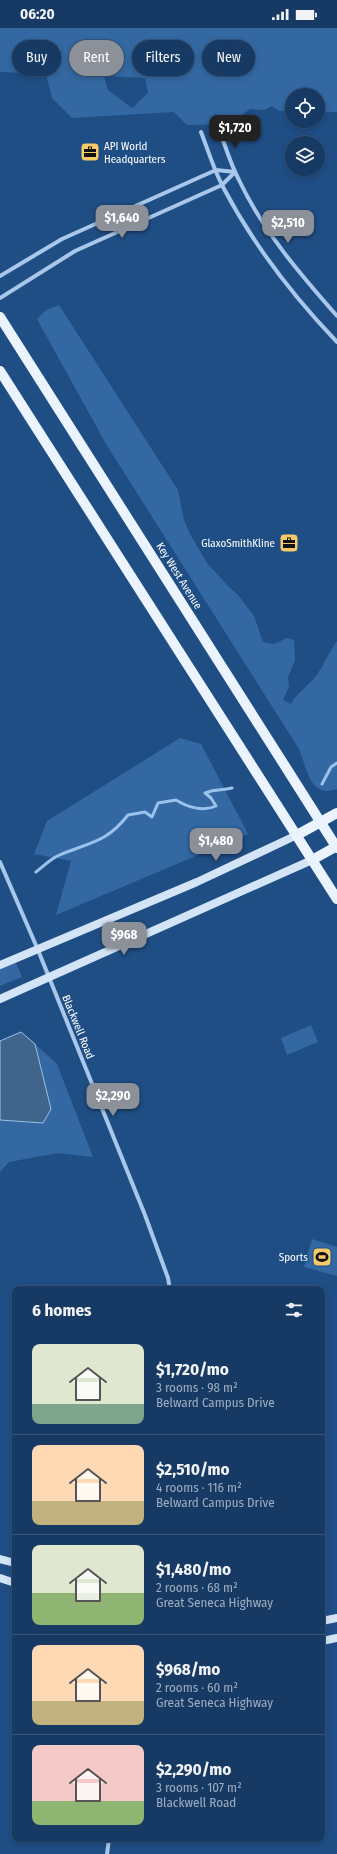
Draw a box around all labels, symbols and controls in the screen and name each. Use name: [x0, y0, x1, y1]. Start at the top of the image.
text: 06:20: [20, 5, 55, 23]
chip: Buy: [12, 40, 61, 76]
chip: Rent: [69, 40, 124, 76]
chip: Filters: [132, 40, 194, 76]
chip: New: [202, 40, 255, 76]
map controls: [285, 88, 325, 176]
button: locate: [285, 88, 325, 128]
pin: $1,720: [202, 115, 268, 149]
text: $1,720: [218, 120, 252, 135]
button: layers: [285, 136, 325, 176]
place label: API World Headquarters: [104, 140, 166, 166]
office icon: API World Headquarters: [79, 141, 101, 163]
pin: $1,640: [89, 205, 155, 239]
text: $1,640: [105, 210, 139, 225]
pin: $2,510: [255, 210, 321, 244]
text: $2,510: [271, 215, 305, 230]
office icon: GlaxoSmithKline: [278, 532, 300, 554]
place label: GlaxoSmithKline: [201, 537, 275, 550]
street label: Key West Avenue: [153, 540, 205, 612]
pin: $1,480: [183, 828, 249, 862]
text: $1,480: [199, 833, 233, 848]
pin: $968: [100, 922, 148, 956]
text: $968: [111, 927, 137, 942]
street label: Blackwell Road: [59, 993, 97, 1061]
pin: $2,290: [80, 1083, 146, 1117]
text: $2,290: [95, 1088, 131, 1103]
sports icon: Sports: [311, 1246, 333, 1268]
place label: Sports: [279, 1251, 308, 1264]
icon: filters: [283, 1299, 305, 1321]
text: 6 homes: [32, 1300, 91, 1321]
text: $1,720/mo: [156, 1359, 229, 1380]
icon: home: [64, 1360, 112, 1408]
text: 3 rooms · 98 m²: [156, 1380, 238, 1395]
text: Belward Campus Drive: [156, 1395, 275, 1410]
text: $2,510/mo: [156, 1459, 230, 1480]
icon: home: [64, 1461, 112, 1509]
text: 4 rooms · 116 m²: [156, 1480, 242, 1495]
text: Belward Campus Drive: [156, 1495, 275, 1510]
text: $1,480/mo: [156, 1559, 231, 1580]
icon: home: [64, 1561, 112, 1609]
text: 2 rooms · 68 m²: [156, 1580, 238, 1595]
text: Great Seneca Highway: [156, 1595, 273, 1610]
text: $968/mo: [156, 1659, 220, 1680]
icon: home: [64, 1661, 112, 1709]
text: 2 rooms · 60 m²: [156, 1680, 238, 1695]
text: Great Seneca Highway: [156, 1695, 273, 1710]
text: $2,290/mo: [156, 1759, 231, 1780]
icon: home: [64, 1761, 112, 1809]
text: 3 rooms · 107 m²: [156, 1780, 242, 1795]
text: Blackwell Road: [156, 1795, 236, 1810]

